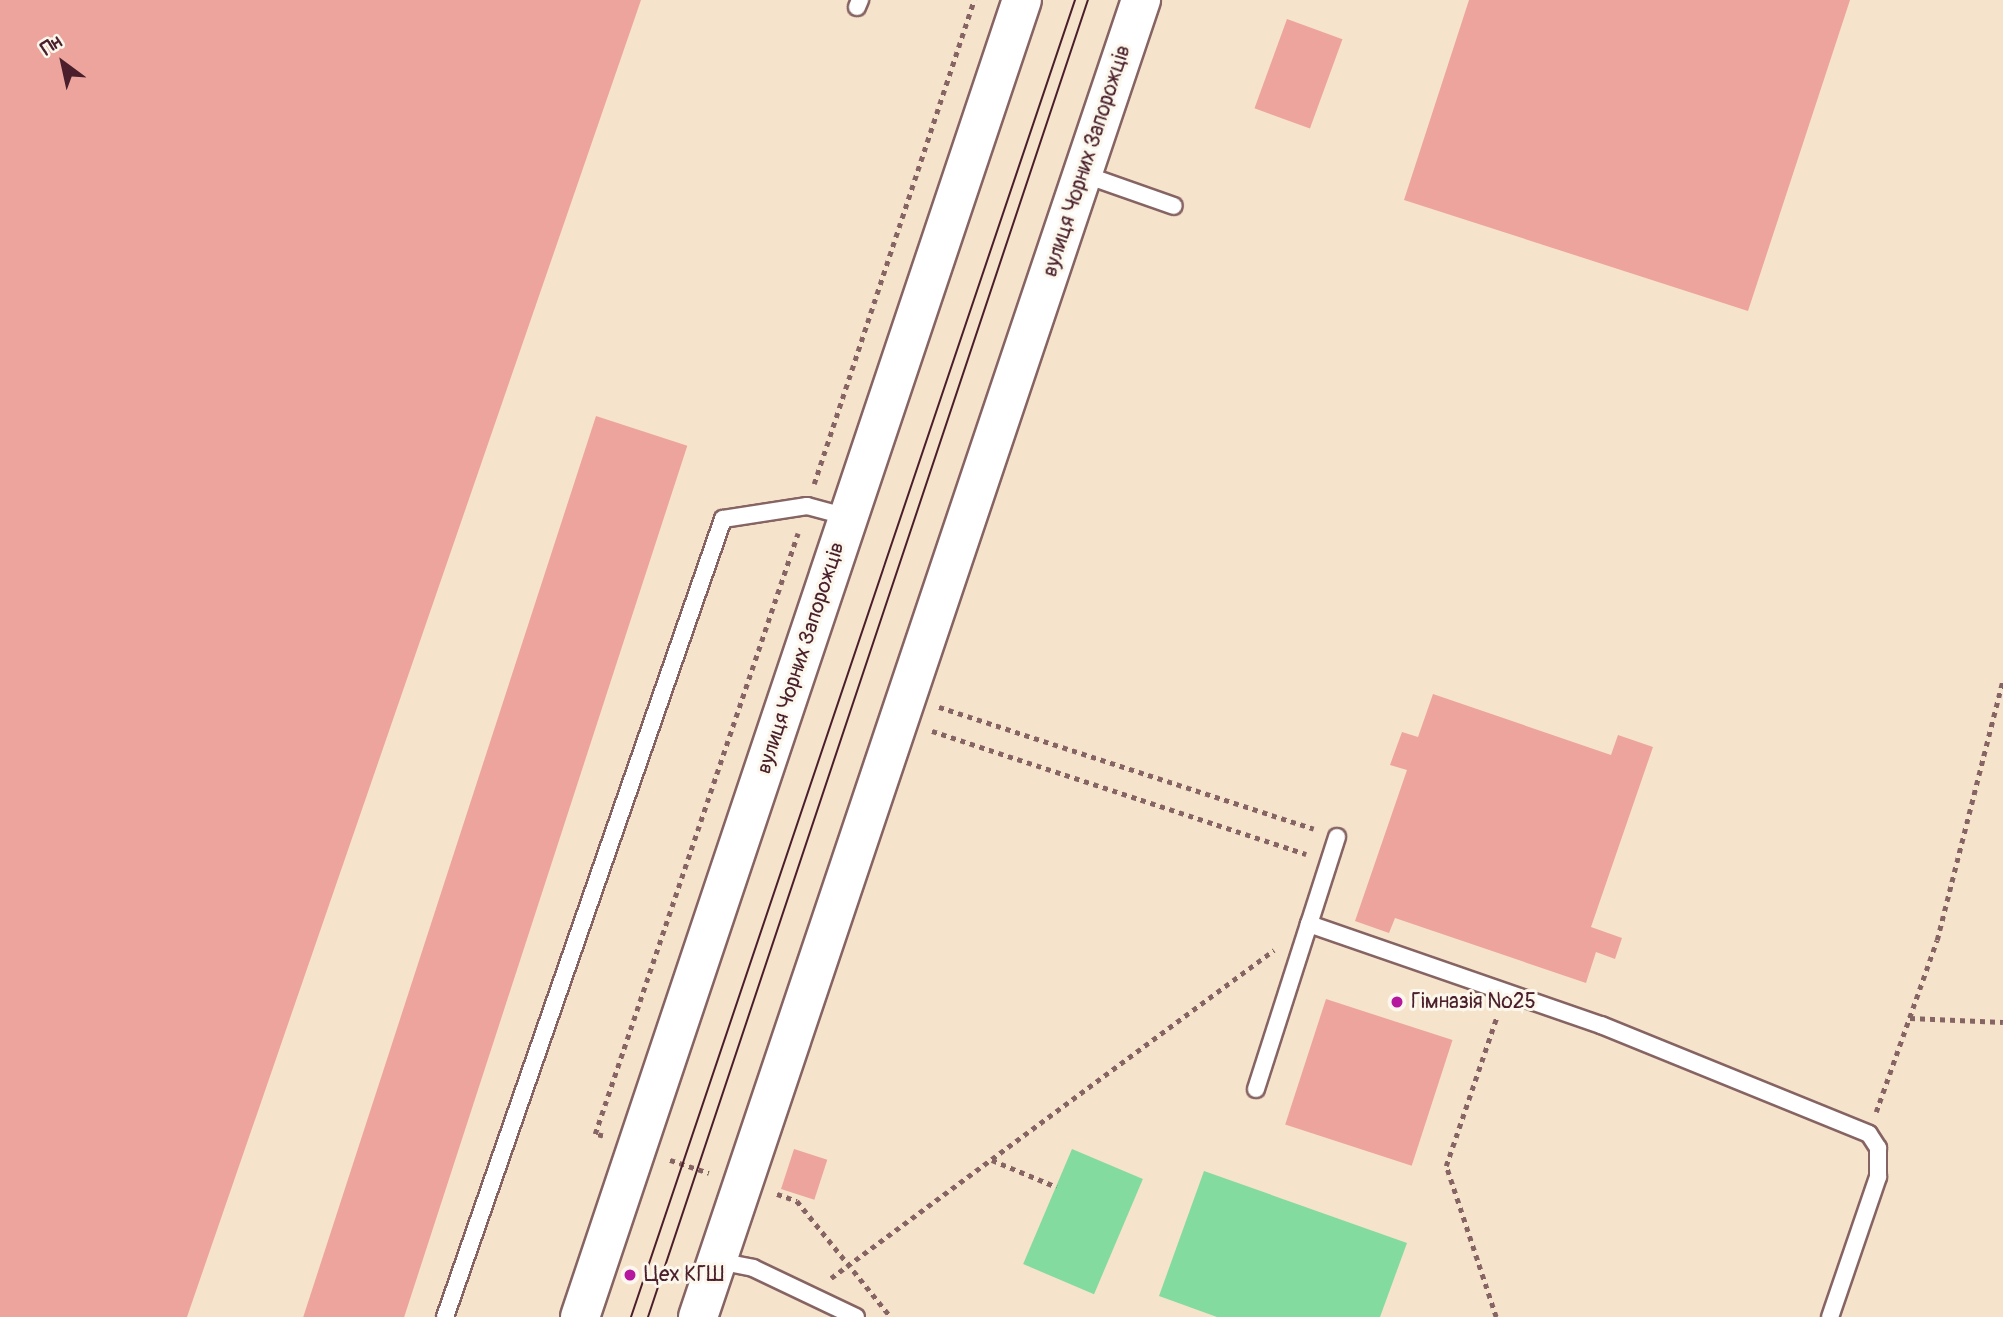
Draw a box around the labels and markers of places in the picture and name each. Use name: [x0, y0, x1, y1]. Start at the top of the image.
place label: Гімназія №25: [1411, 989, 1536, 1015]
marker: Гімназія №25: [1389, 994, 1405, 1010]
place label: Цех КГШ: [644, 1262, 724, 1288]
marker: Цех КГШ: [622, 1267, 638, 1283]

